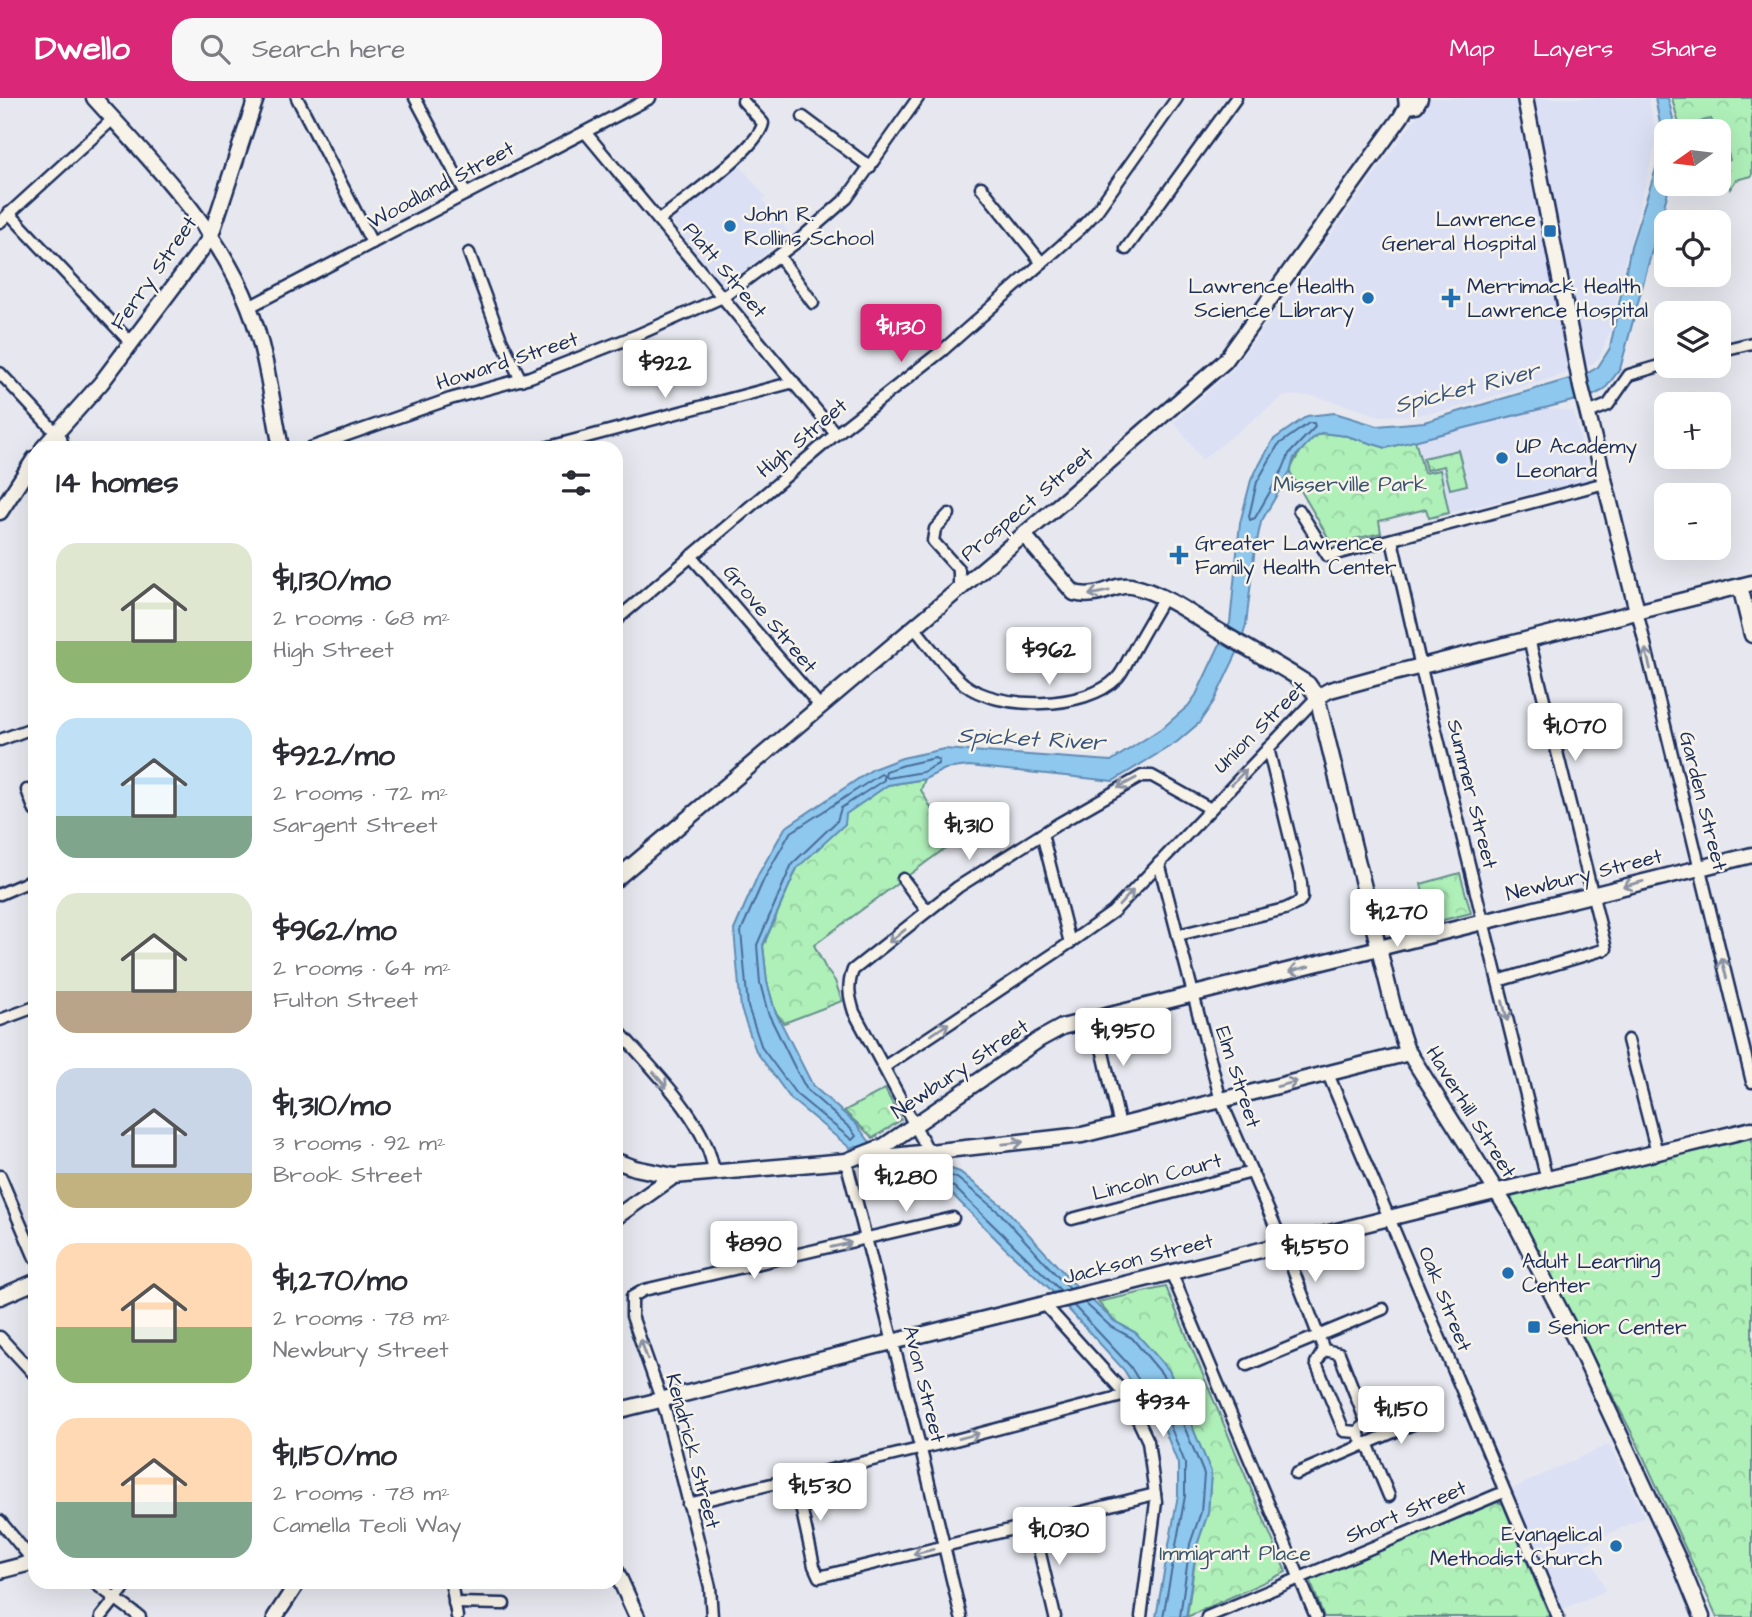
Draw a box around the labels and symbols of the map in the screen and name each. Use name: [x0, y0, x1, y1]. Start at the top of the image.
north arrow: [1654, 119, 1731, 196]
street label: Woodland Street: [362, 134, 520, 236]
place label: John R. Rollins School: [744, 200, 874, 253]
place label: Lawrence General Hospital: [1382, 205, 1536, 259]
street label: Ferry Street: [104, 209, 206, 337]
street label: Platt Street: [676, 216, 774, 325]
marker: John R. Rollins School: [722, 218, 738, 234]
marker: Lawrence General Hospital: [1542, 223, 1558, 239]
place label: Lawrence Health Science Library: [1188, 272, 1355, 327]
place label: Merrimack Health Lawrence Hospital: [1467, 272, 1648, 326]
marker: Merrimack Health Lawrence Hospital: [1441, 288, 1461, 308]
marker: Lawrence Health Science Library: [1360, 290, 1376, 306]
pin: $1,130: [844, 304, 958, 364]
street label: Howard Street: [432, 324, 582, 398]
pin: $922: [624, 341, 706, 400]
water label: Spicket River: [1392, 354, 1545, 421]
street label: High Street: [750, 391, 855, 486]
place label: UP Academy Leonard: [1516, 432, 1637, 485]
street label: Prospect Street: [954, 439, 1101, 569]
marker: UP Academy Leonard: [1494, 450, 1510, 466]
park label: Misserville Park: [1273, 470, 1427, 499]
place label: Greater Lawrence Family Health Center: [1195, 529, 1397, 584]
marker: Greater Lawrence Family Health Center: [1169, 545, 1189, 565]
street label: Grove Street: [716, 559, 824, 680]
one-way arrow: [1088, 586, 1111, 600]
pin: $962: [1008, 628, 1090, 687]
one-way arrow: [1641, 648, 1654, 671]
street label: Union Street: [1207, 674, 1313, 780]
pin: $1,070: [1518, 704, 1632, 763]
street label: Summer Street: [1439, 716, 1505, 872]
water label: Spicket River: [956, 719, 1108, 759]
street label: Garden Street: [1672, 728, 1734, 874]
one-way arrow: [1230, 769, 1247, 786]
one-way arrow: [1117, 777, 1138, 791]
pin: $1,310: [912, 802, 1026, 862]
street label: Newbury Street: [1503, 841, 1666, 910]
one-way arrow: [1622, 878, 1645, 891]
one-way arrow: [1117, 890, 1134, 907]
pin: $1,270: [1340, 890, 1454, 949]
one-way arrow: [888, 928, 906, 943]
one-way arrow: [1717, 957, 1730, 980]
one-way arrow: [1288, 963, 1310, 976]
one-way arrow: [1499, 999, 1513, 1022]
pin: $1,950: [1066, 1009, 1180, 1068]
street label: Newbury Street: [885, 1012, 1036, 1127]
one-way arrow: [930, 1022, 949, 1036]
street label: Elm Street: [1208, 1022, 1268, 1132]
street label: Haverhill Street: [1419, 1040, 1523, 1184]
one-way arrow: [652, 1070, 668, 1088]
one-way arrow: [1275, 1077, 1298, 1090]
one-way arrow: [1001, 1137, 1023, 1150]
street label: Lincoln Court: [1089, 1146, 1225, 1208]
pin: $1,280: [849, 1154, 963, 1214]
pin: $890: [713, 1222, 795, 1281]
pin: $1,550: [1258, 1224, 1372, 1284]
street label: Jackson Street: [1060, 1226, 1217, 1292]
one-way arrow: [829, 1238, 852, 1251]
street label: Oak Street: [1411, 1242, 1479, 1356]
place label: Adult Learning Center: [1522, 1247, 1660, 1300]
marker: Adult Learning Center: [1500, 1265, 1516, 1281]
place label: Senior Center: [1548, 1313, 1687, 1342]
marker: Senior Center: [1526, 1319, 1542, 1335]
street label: Avon Street: [895, 1322, 953, 1446]
one-way arrow: [637, 1338, 649, 1360]
street label: Kendrick Street: [658, 1370, 728, 1532]
pin: $934: [1122, 1380, 1204, 1439]
pin: $1,150: [1344, 1386, 1458, 1446]
one-way arrow: [957, 1429, 980, 1442]
pin: $1,530: [763, 1464, 877, 1523]
street label: Short Street: [1341, 1473, 1471, 1551]
pin: $1,030: [1002, 1508, 1116, 1567]
place label: Evangelical Methodist Church: [1430, 1520, 1603, 1573]
marker: Evangelical Methodist Church: [1608, 1538, 1624, 1554]
park label: Immigrant Place: [1159, 1539, 1311, 1570]
one-way arrow: [912, 1546, 935, 1559]

